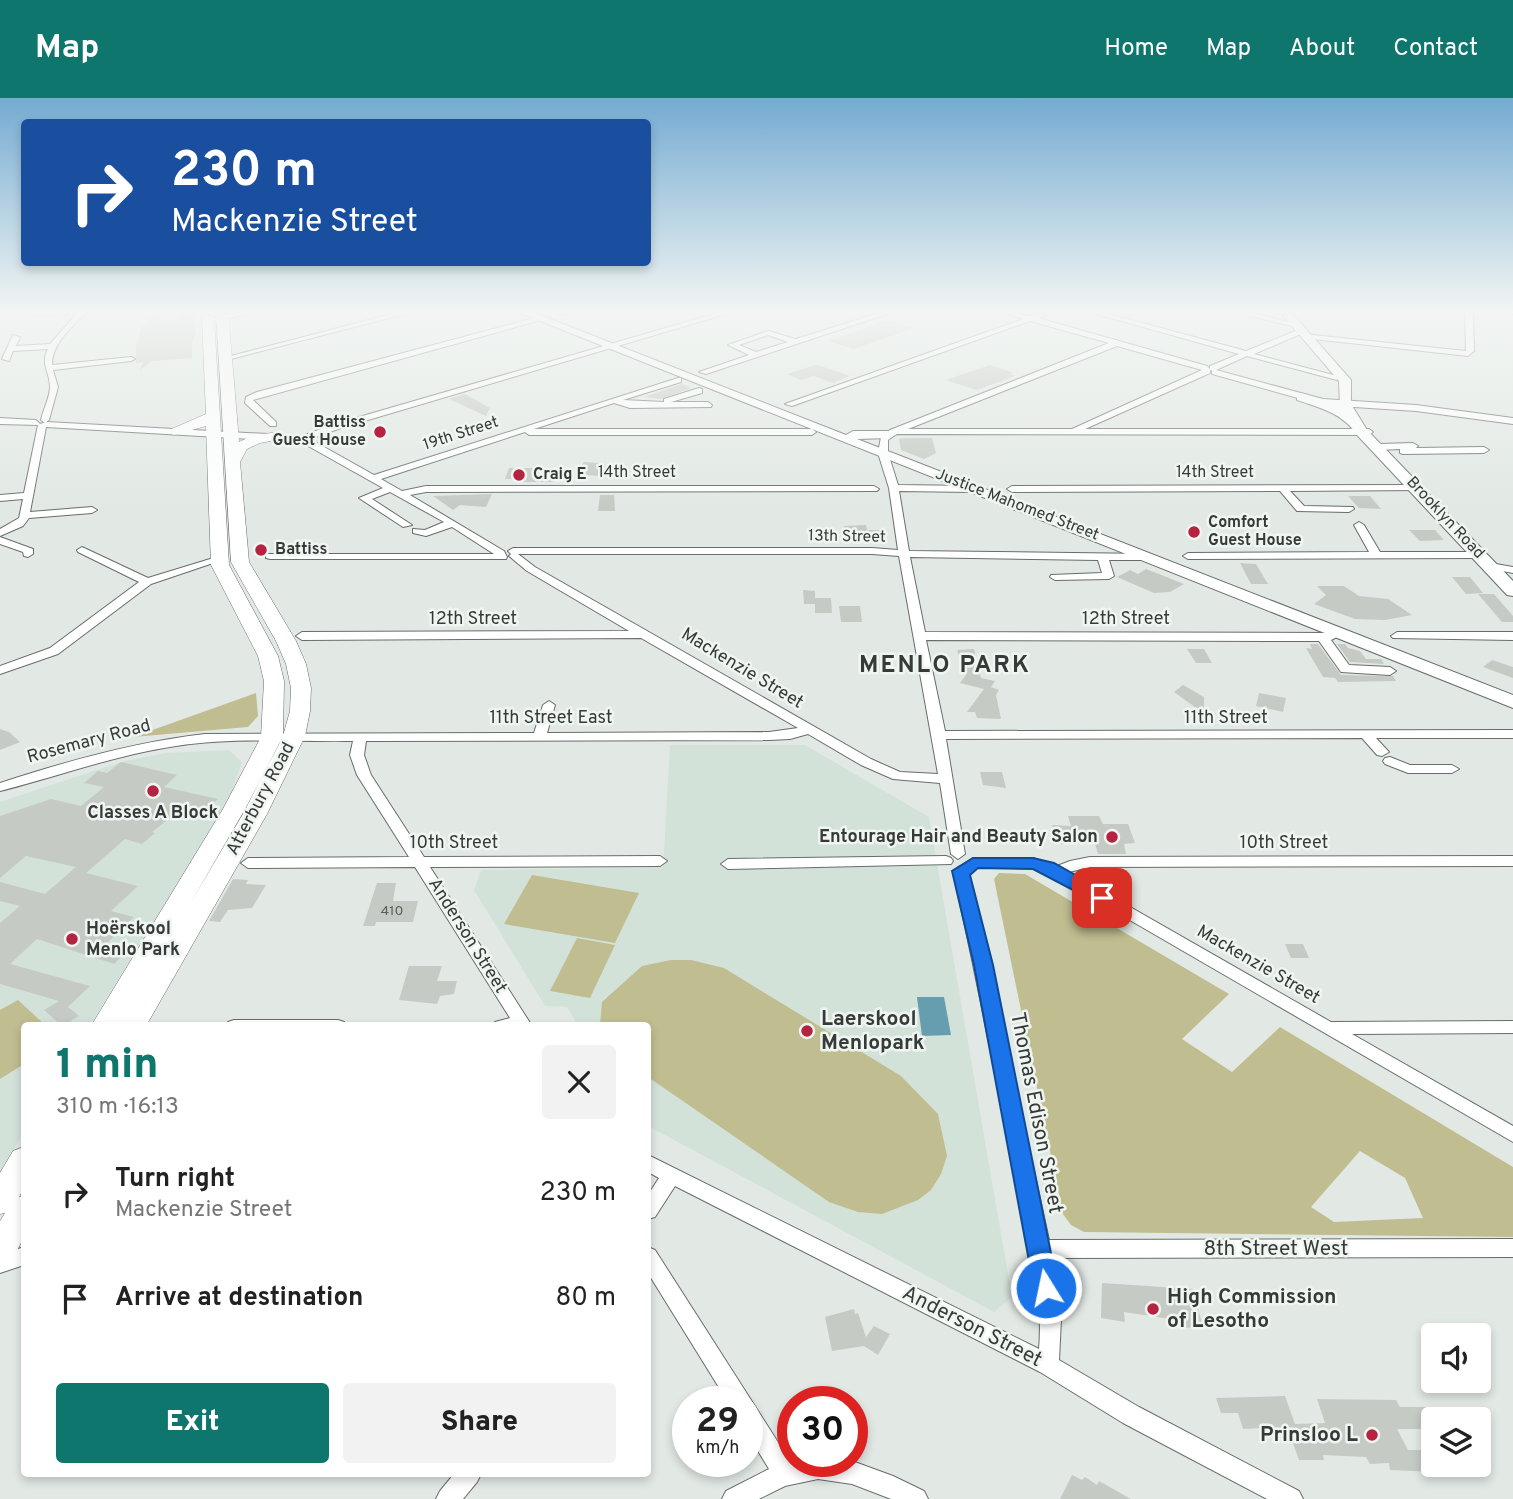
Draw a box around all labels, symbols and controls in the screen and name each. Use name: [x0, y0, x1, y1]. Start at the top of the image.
text: Map: [35, 28, 99, 70]
text: Home: [1104, 34, 1168, 64]
text: Map: [1206, 34, 1251, 64]
text: About: [1289, 34, 1355, 64]
text: Contact: [1393, 34, 1478, 64]
text: 230 m: [171, 142, 317, 204]
icon: right: [56, 147, 147, 238]
text: Mackenzie Street: [171, 203, 418, 243]
street label: 19th Street: [421, 412, 501, 456]
place label: Battiss Guest House: [272, 413, 366, 451]
marker: Battiss Guest House: [372, 424, 388, 440]
street label: 14th Street: [598, 463, 676, 483]
street label: 14th Street: [1176, 463, 1254, 483]
place label: Craig E: [533, 465, 586, 485]
street label: Justice Mahomed Street: [932, 465, 1102, 545]
marker: Craig E: [511, 467, 527, 483]
street label: Brooklyn Road: [1402, 473, 1488, 563]
place label: Comfort Guest House: [1208, 513, 1302, 551]
marker: Comfort Guest House: [1186, 524, 1202, 540]
street label: 13th Street: [808, 526, 886, 548]
place label: Battiss: [275, 540, 328, 560]
marker: Battiss: [253, 542, 269, 558]
street label: 12th Street: [429, 608, 517, 631]
street label: 12th Street: [1082, 608, 1170, 631]
street label: Mackenzie Street: [677, 623, 807, 715]
district label: MENLO PARK: [859, 651, 1031, 681]
street label: 11th Street East: [489, 707, 613, 730]
street label: 11th Street: [1184, 707, 1268, 730]
street label: Rosemary Road: [25, 714, 153, 770]
street label: Atterbury Road: [222, 738, 300, 860]
marker: Classes A Block: [145, 783, 161, 799]
place label: Classes A Block: [87, 802, 219, 825]
place label: Entourage Hair and Beauty Salon: [819, 826, 1098, 849]
marker: Entourage Hair and Beauty Salon: [1104, 829, 1120, 845]
street label: 10th Street: [410, 832, 498, 855]
street label: 10th Street: [1240, 832, 1328, 855]
pin: [1072, 868, 1132, 928]
street label: Anderson Street: [422, 874, 512, 998]
icon: arrive: [1083, 879, 1121, 917]
house number: 410: [381, 903, 403, 920]
place label: Hoërskool Menlo Park: [86, 918, 180, 962]
street label: Mackenzie Street: [1192, 920, 1324, 1010]
marker: Hoërskool Menlo Park: [64, 931, 80, 947]
place label: Laerskool Menlopark: [821, 1006, 925, 1057]
street label: Thomas Edison Street: [1003, 1010, 1069, 1216]
marker: Laerskool Menlopark: [799, 1023, 815, 1039]
text: 1 min: [56, 1040, 159, 1093]
button: close: [542, 1045, 616, 1119]
text: 310 m · 16:13: [56, 1093, 179, 1122]
text: Turn right: [115, 1163, 235, 1196]
icon: right: [56, 1175, 94, 1213]
text: 230 m: [540, 1177, 616, 1210]
text: Mackenzie Street: [115, 1196, 292, 1225]
street label: 8th Street West: [1204, 1236, 1348, 1263]
position arrow: [1009, 1251, 1083, 1325]
icon: arrive: [56, 1280, 94, 1318]
street label: Anderson Street: [897, 1280, 1047, 1374]
text: Arrive at destination: [115, 1282, 363, 1315]
text: 80 m: [556, 1282, 616, 1315]
place label: High Commission of Lesotho: [1167, 1284, 1337, 1335]
marker: High Commission of Lesotho: [1145, 1301, 1161, 1317]
map controls: [1421, 1323, 1491, 1477]
button: sound: [1421, 1323, 1491, 1393]
button: Exit: [56, 1383, 329, 1463]
button: Share: [343, 1383, 616, 1463]
speed limit sign: 30: [777, 1386, 868, 1477]
text: 29: [696, 1400, 739, 1444]
button: layers: [1421, 1407, 1491, 1477]
place label: Prinsloo L: [1260, 1422, 1358, 1449]
marker: Prinsloo L: [1364, 1427, 1380, 1443]
text: km/h: [696, 1437, 739, 1460]

